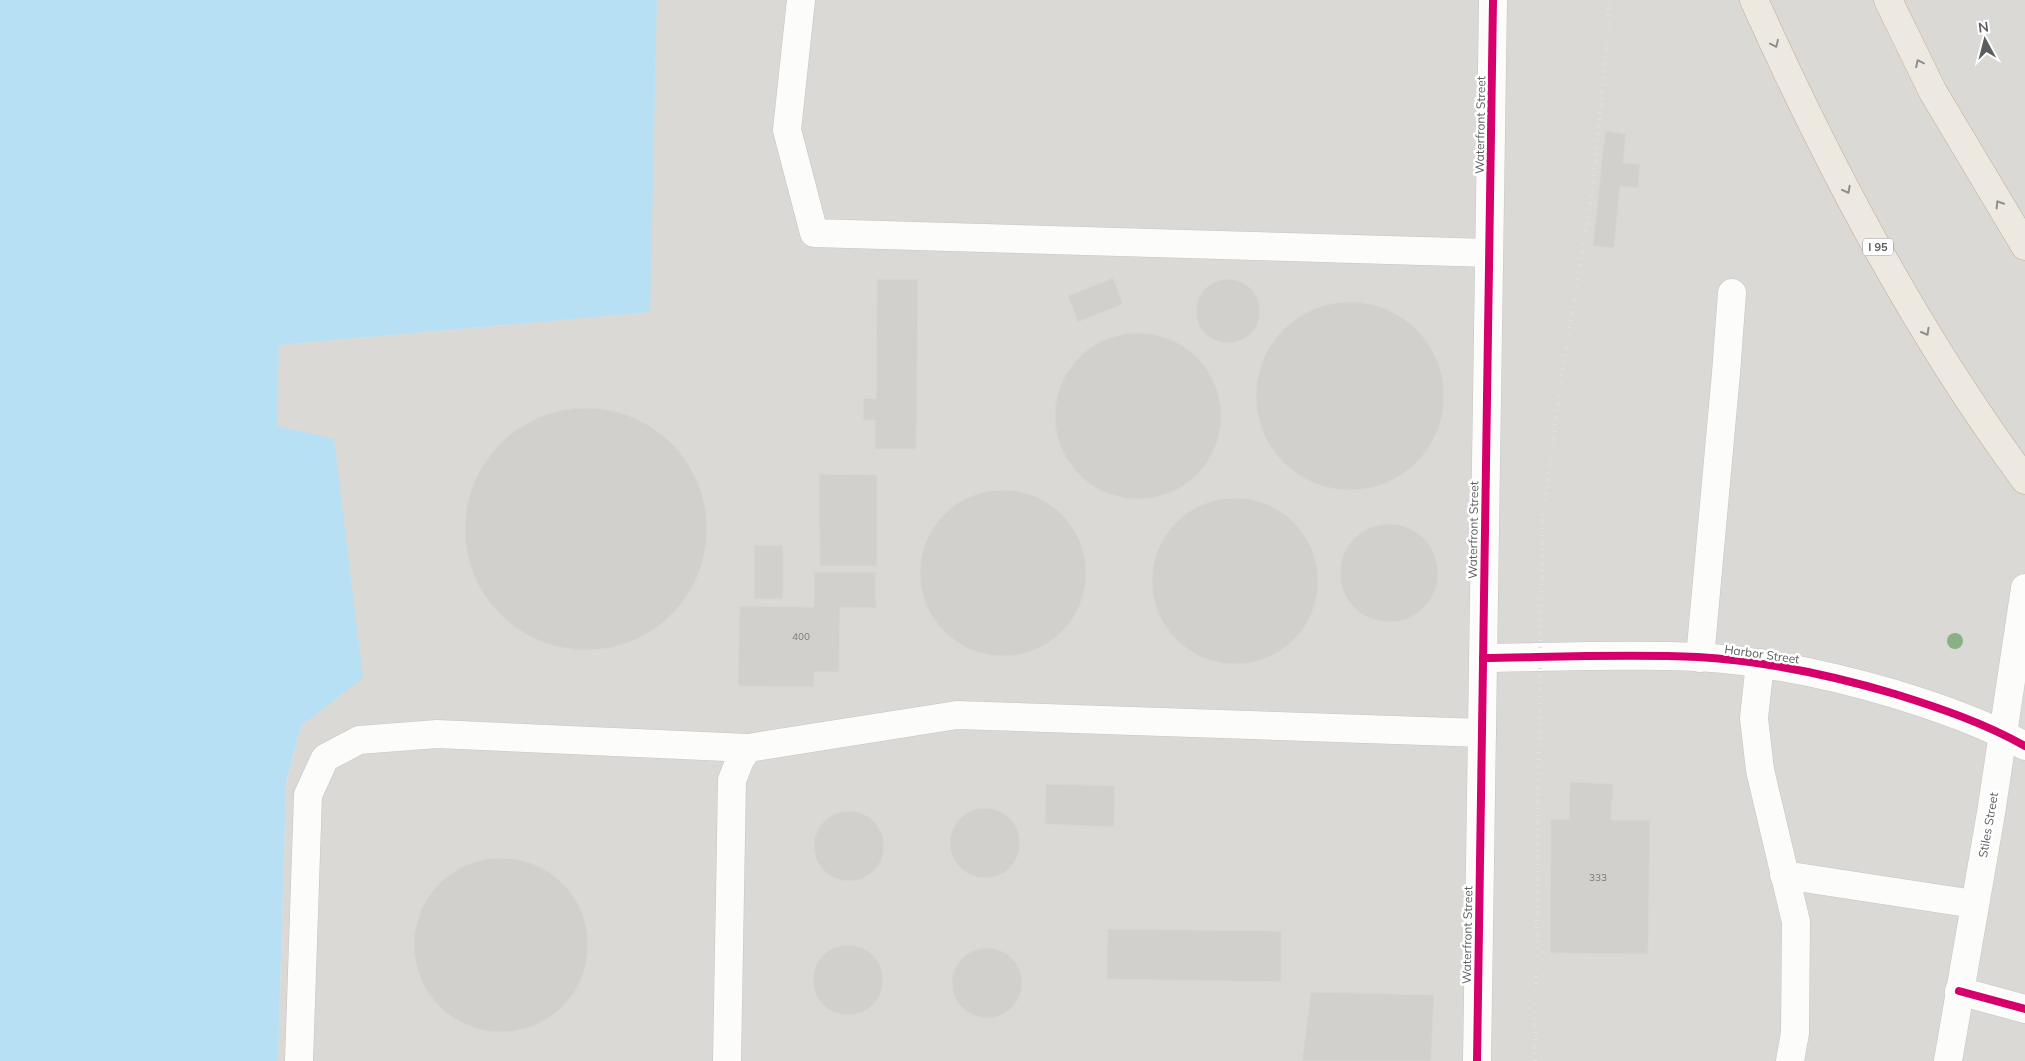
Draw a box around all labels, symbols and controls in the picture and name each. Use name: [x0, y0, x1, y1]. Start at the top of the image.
north arrow: [1960, 15, 2010, 65]
text: N: [1977, 18, 1990, 37]
one-way arrow: [1768, 39, 1779, 48]
one-way arrow: [1915, 59, 1925, 68]
street label: Waterfront Street: [1472, 76, 1488, 174]
one-way arrow: [1841, 185, 1851, 194]
one-way arrow: [1996, 201, 2006, 210]
road number: I 95: [1863, 238, 1893, 256]
one-way arrow: [1920, 326, 1930, 335]
street label: Waterfront Street: [1465, 481, 1481, 579]
house number: 400: [792, 630, 810, 643]
street label: Harbor Street: [1724, 641, 1800, 667]
street label: Stiles Street: [1975, 791, 2001, 859]
house number: 333: [1589, 871, 1607, 884]
street label: Waterfront Street: [1459, 886, 1475, 984]

